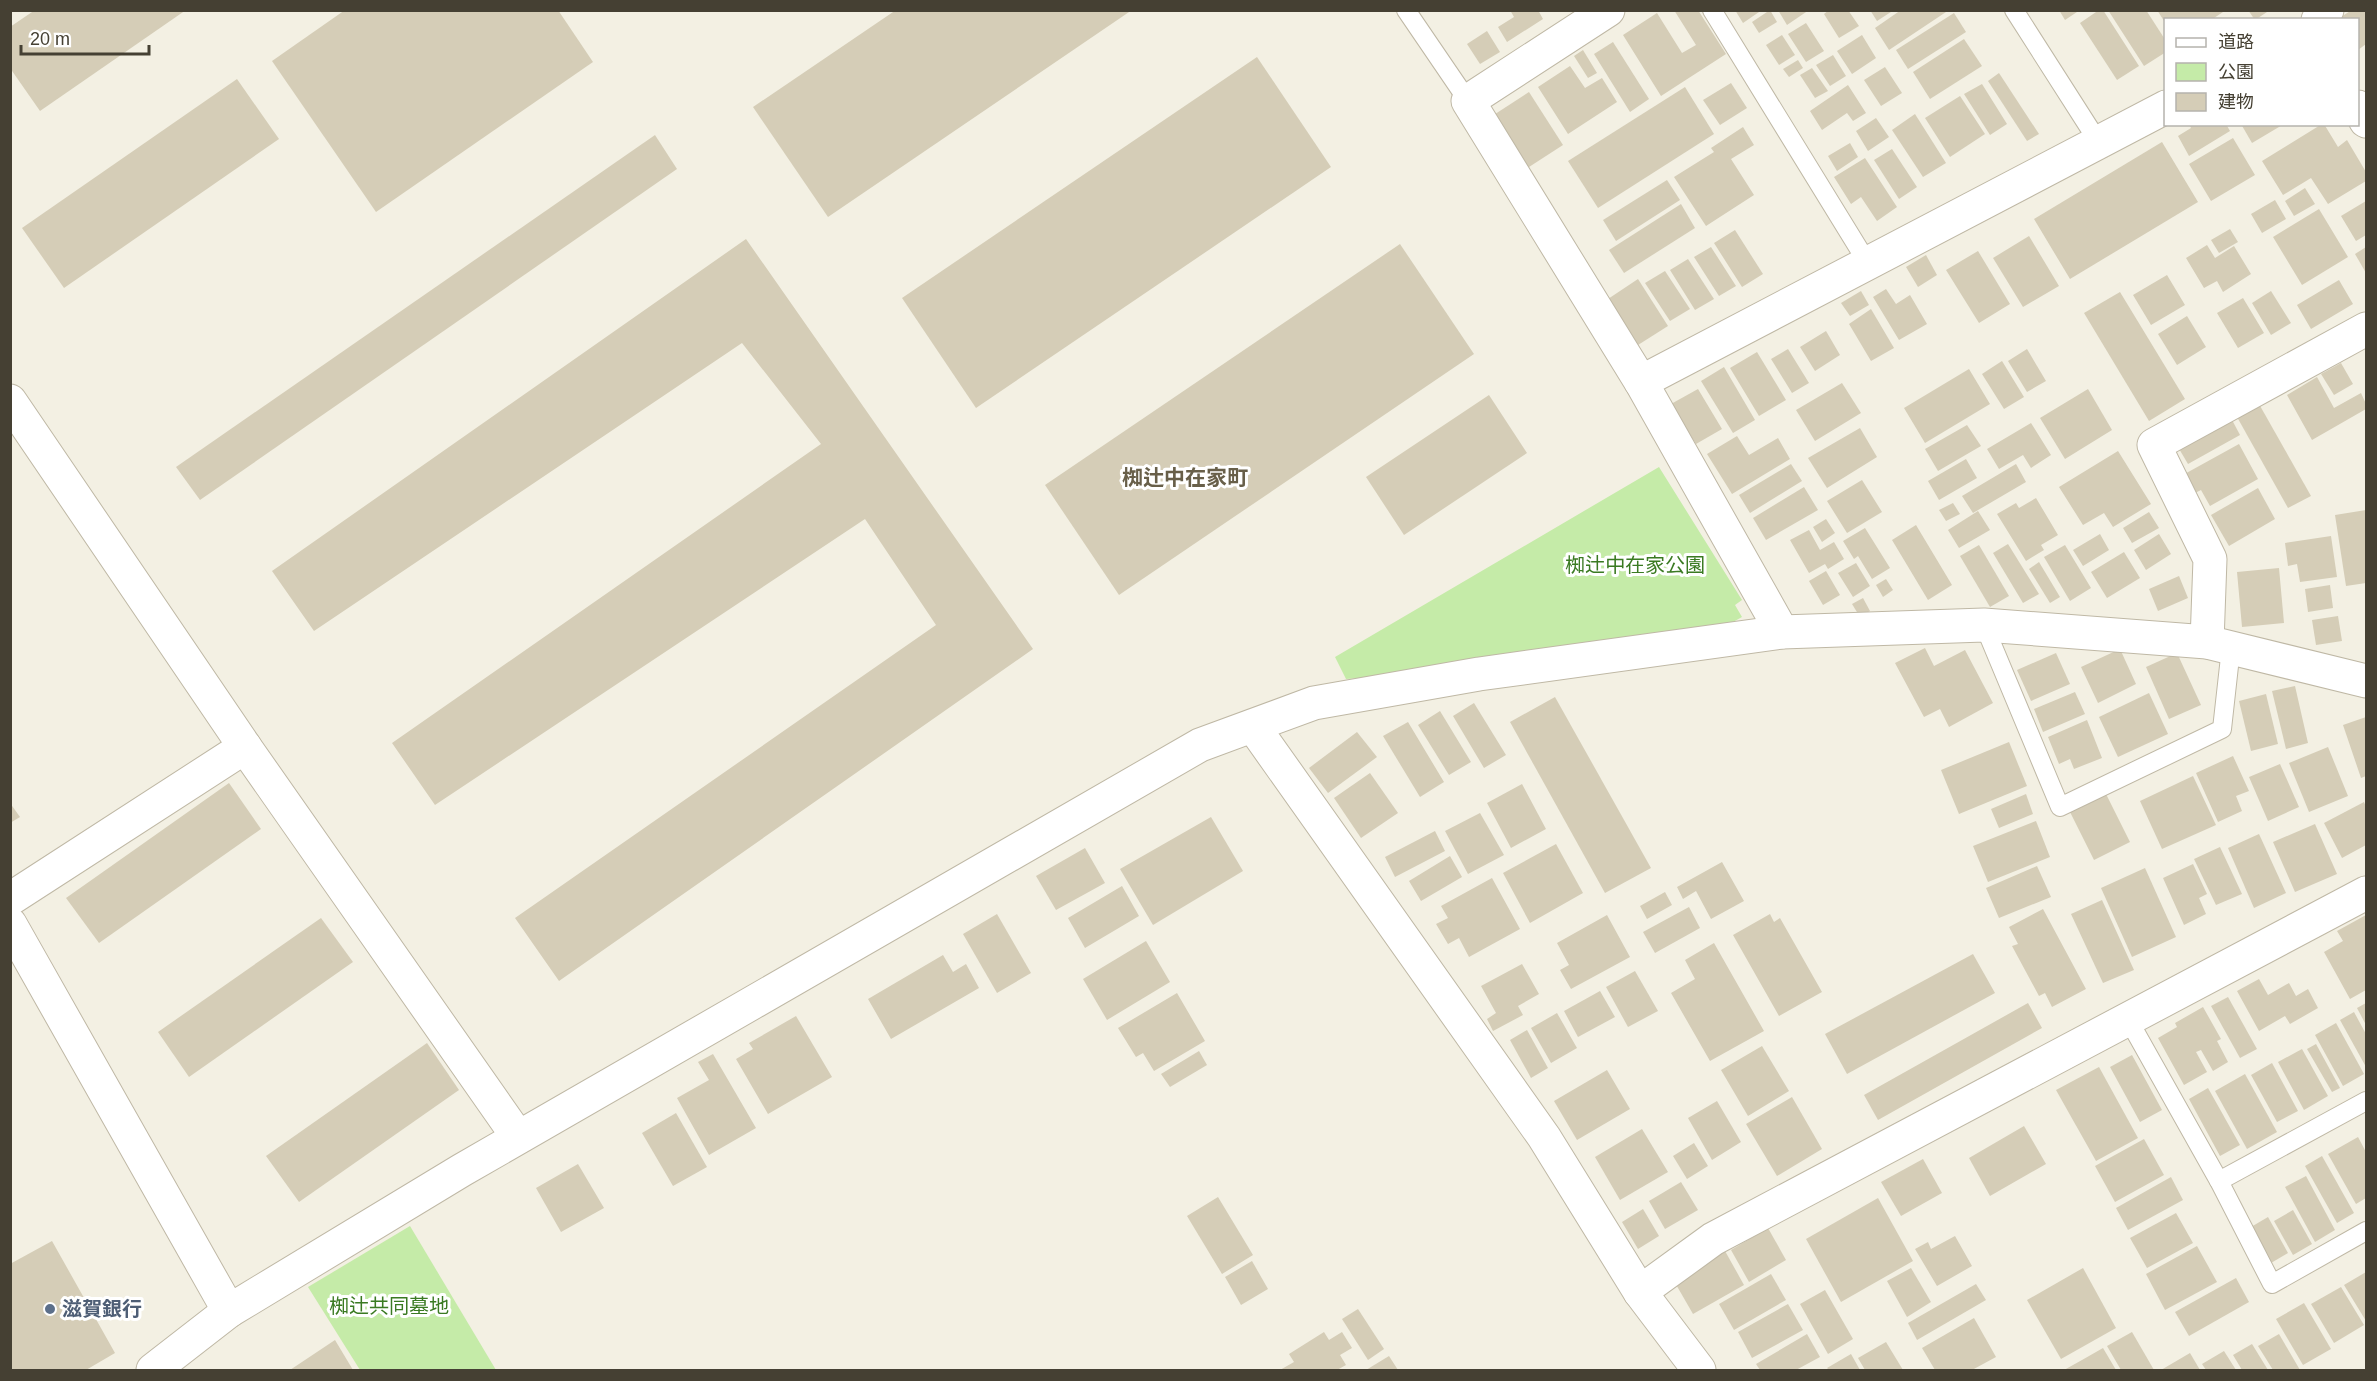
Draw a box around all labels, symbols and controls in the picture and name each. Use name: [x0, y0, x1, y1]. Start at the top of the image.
scale bar: [21, 18, 148, 56]
legend: [2164, 18, 2359, 126]
text: 20 m: [30, 29, 70, 49]
text: 道路: [2218, 32, 2254, 52]
text: 公園: [2218, 62, 2254, 82]
text: 建物: [2218, 92, 2254, 112]
district label: 椥辻中在家町: [1122, 466, 1248, 489]
park label: 椥辻中在家公園: [1565, 554, 1705, 576]
park label: 椥辻共同墓地: [329, 1295, 449, 1317]
place label: 滋賀銀行: [62, 1298, 142, 1320]
marker: 滋賀銀行: [43, 1302, 57, 1316]

